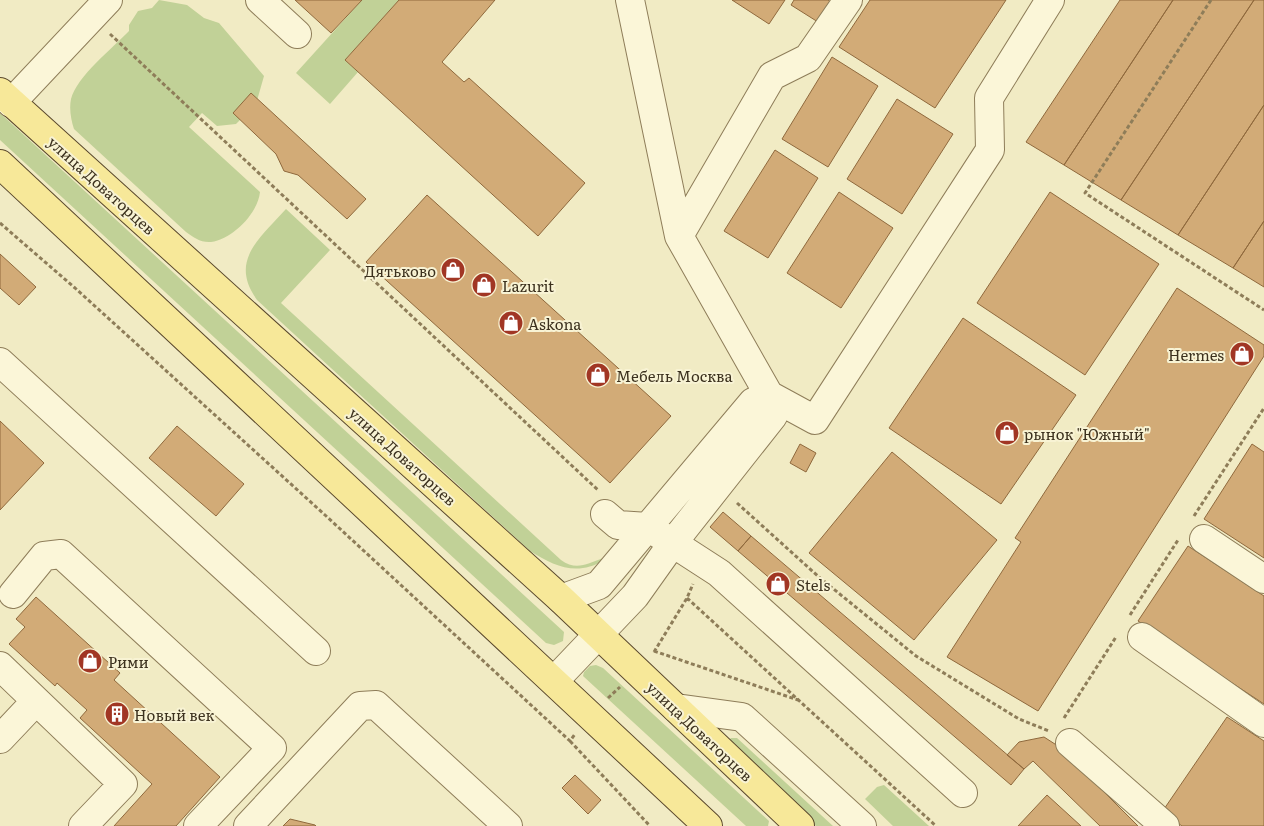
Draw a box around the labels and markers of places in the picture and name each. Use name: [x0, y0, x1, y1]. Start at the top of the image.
shop icon: Дятьково: [440, 257, 466, 283]
place label: Дятьково: [364, 259, 436, 282]
shop icon: Lazurit: [471, 272, 497, 298]
place label: Lazurit: [502, 274, 554, 297]
shop icon: Askona: [498, 310, 524, 336]
place label: Askona: [528, 312, 582, 335]
shop icon: Hermes: [1229, 341, 1255, 367]
place label: Hermes: [1168, 343, 1224, 366]
shop icon: Мебель Москва: [585, 362, 611, 388]
place label: Мебель Москва: [616, 364, 734, 387]
shop icon: рынок "Южный": [994, 420, 1020, 446]
place label: рынок "Южный": [1024, 422, 1150, 445]
shop icon: Stels: [765, 571, 791, 597]
place label: Stels: [796, 573, 830, 596]
shop icon: Рими: [77, 648, 103, 674]
place label: Рими: [108, 650, 149, 673]
building icon: Новый век: [104, 701, 130, 727]
place label: Новый век: [134, 703, 215, 726]

